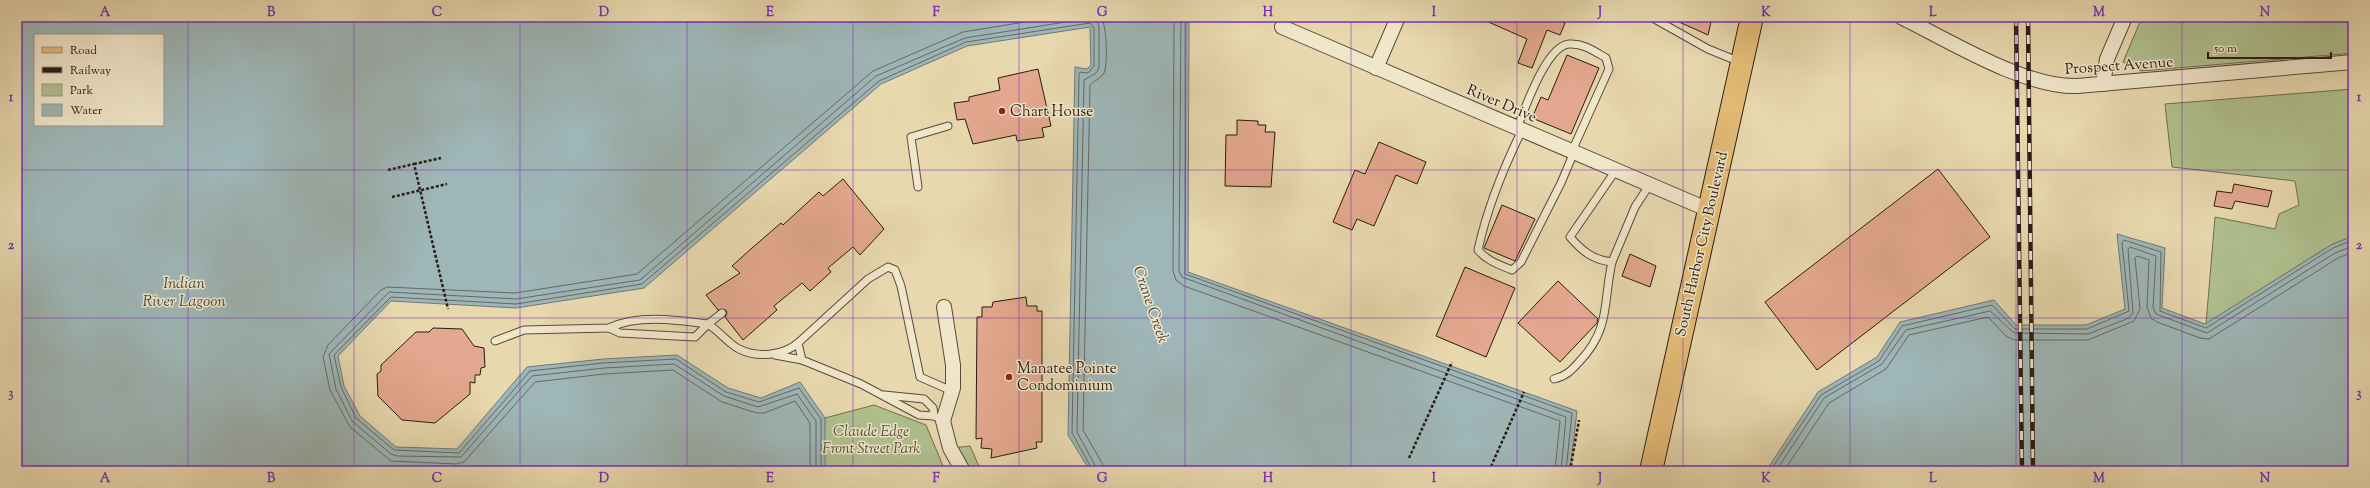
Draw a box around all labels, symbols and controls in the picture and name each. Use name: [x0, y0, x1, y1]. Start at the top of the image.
text: A: [100, 4, 111, 22]
text: B: [267, 4, 276, 22]
text: C: [432, 4, 442, 22]
text: D: [599, 4, 609, 22]
text: E: [766, 4, 774, 22]
text: F: [932, 4, 940, 22]
text: G: [1097, 4, 1108, 22]
text: H: [1263, 4, 1274, 22]
text: I: [1432, 4, 1437, 22]
text: J: [1597, 4, 1602, 22]
text: K: [1761, 4, 1771, 22]
text: L: [1929, 4, 1937, 22]
text: M: [2093, 4, 2105, 22]
text: N: [2260, 4, 2271, 22]
legend: [34, 34, 164, 126]
scale bar: [2208, 34, 2331, 60]
text: 50 m: [2213, 40, 2237, 58]
text: Road: [70, 42, 97, 60]
street label: Prospect Avenue: [2064, 52, 2174, 81]
text: Railway: [70, 62, 111, 80]
street label: River Drive: [1463, 80, 1540, 129]
text: Park: [70, 82, 93, 100]
text: 1: [9, 89, 14, 107]
text: 1: [2357, 89, 2362, 107]
text: Water: [70, 102, 103, 120]
place label: Chart House: [1010, 102, 1093, 123]
marker: Chart House: [997, 106, 1007, 116]
street label: South Harbor City Boulevard: [1671, 149, 1734, 339]
text: 2: [8, 237, 15, 255]
text: 2: [2356, 237, 2363, 255]
water label: Crane Creek: [1126, 263, 1174, 347]
water label: Indian River Lagoon: [142, 273, 226, 314]
place label: Manatee Pointe Condominium: [1017, 359, 1117, 397]
marker: Manatee Pointe Condominium: [1004, 372, 1014, 382]
text: 3: [8, 385, 14, 403]
text: 3: [2356, 385, 2362, 403]
park label: Claude Edge Front Street Park: [822, 422, 920, 460]
text: A: [100, 470, 111, 488]
text: B: [267, 470, 276, 488]
text: C: [432, 470, 442, 488]
text: D: [599, 470, 609, 488]
text: E: [766, 470, 774, 488]
text: F: [932, 470, 940, 488]
text: G: [1097, 470, 1108, 488]
text: H: [1263, 470, 1274, 488]
text: I: [1432, 470, 1437, 488]
text: J: [1597, 470, 1602, 488]
text: K: [1761, 470, 1771, 488]
text: L: [1929, 470, 1937, 488]
text: M: [2093, 470, 2105, 488]
text: N: [2260, 470, 2271, 488]

